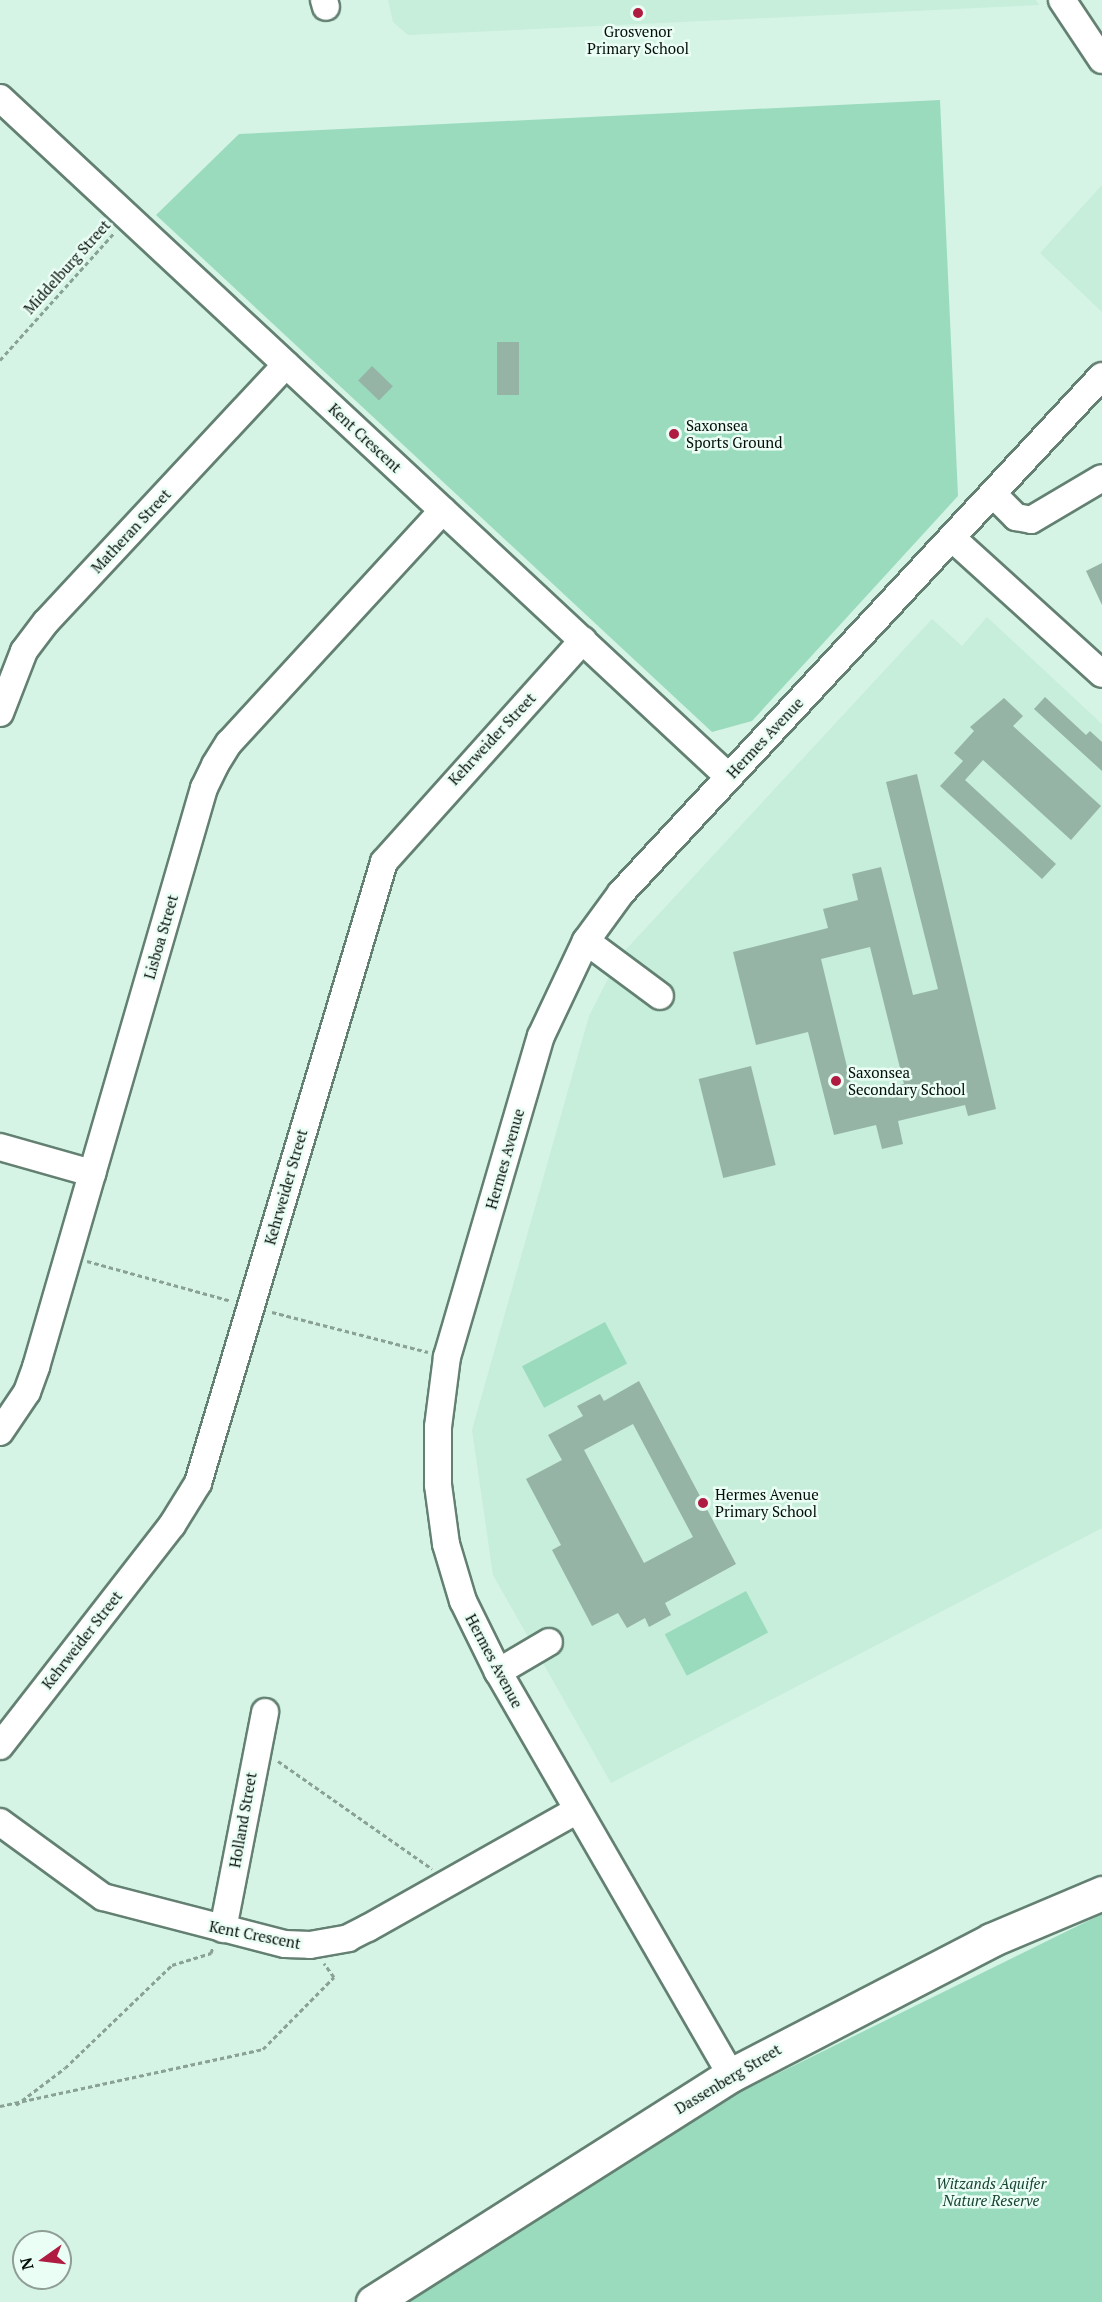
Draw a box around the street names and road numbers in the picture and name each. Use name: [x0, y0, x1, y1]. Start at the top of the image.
street label: Middelburg Street: [20, 216, 114, 318]
street label: Kent Crescent: [325, 400, 405, 476]
street label: Matheran Street: [87, 485, 175, 577]
street label: Kehrweider Street: [445, 689, 539, 789]
street label: Hermes Avenue: [723, 694, 807, 782]
street label: Lisboa Street: [140, 893, 182, 981]
street label: Hermes Avenue: [482, 1107, 528, 1211]
street label: Kehrweider Street: [261, 1127, 311, 1247]
street label: Kehrweider Street: [38, 1587, 126, 1693]
street label: Hermes Avenue: [462, 1611, 526, 1711]
street label: Holland Street: [226, 1771, 260, 1869]
street label: Kent Crescent: [208, 1917, 302, 1953]
street label: Dassenberg Street: [672, 2040, 784, 2118]

